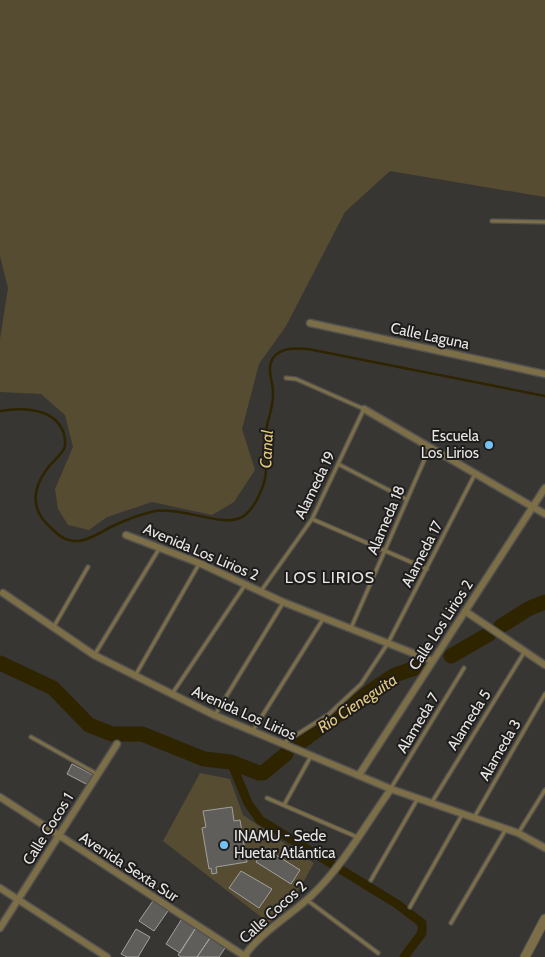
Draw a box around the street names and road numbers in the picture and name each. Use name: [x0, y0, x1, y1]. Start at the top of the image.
street label: Calle Laguna: [389, 319, 472, 353]
street label: Alameda 19: [291, 448, 339, 522]
street label: Alameda 18: [363, 483, 409, 557]
street label: Alameda 17: [398, 517, 447, 590]
street label: Avenida Los Lirios 2: [141, 520, 262, 584]
street label: Calle Los Lirios 2: [405, 576, 477, 674]
street label: Avenida Los Lirios: [189, 682, 299, 744]
street label: Alameda 5: [443, 687, 495, 753]
street label: Alameda 7: [393, 689, 443, 756]
street label: Alameda 3: [475, 716, 525, 784]
street label: Calle Cocos 1: [19, 790, 77, 868]
street label: Avenida Sexta Sur: [76, 828, 182, 906]
street label: Calle Cocos 2: [236, 877, 310, 947]

